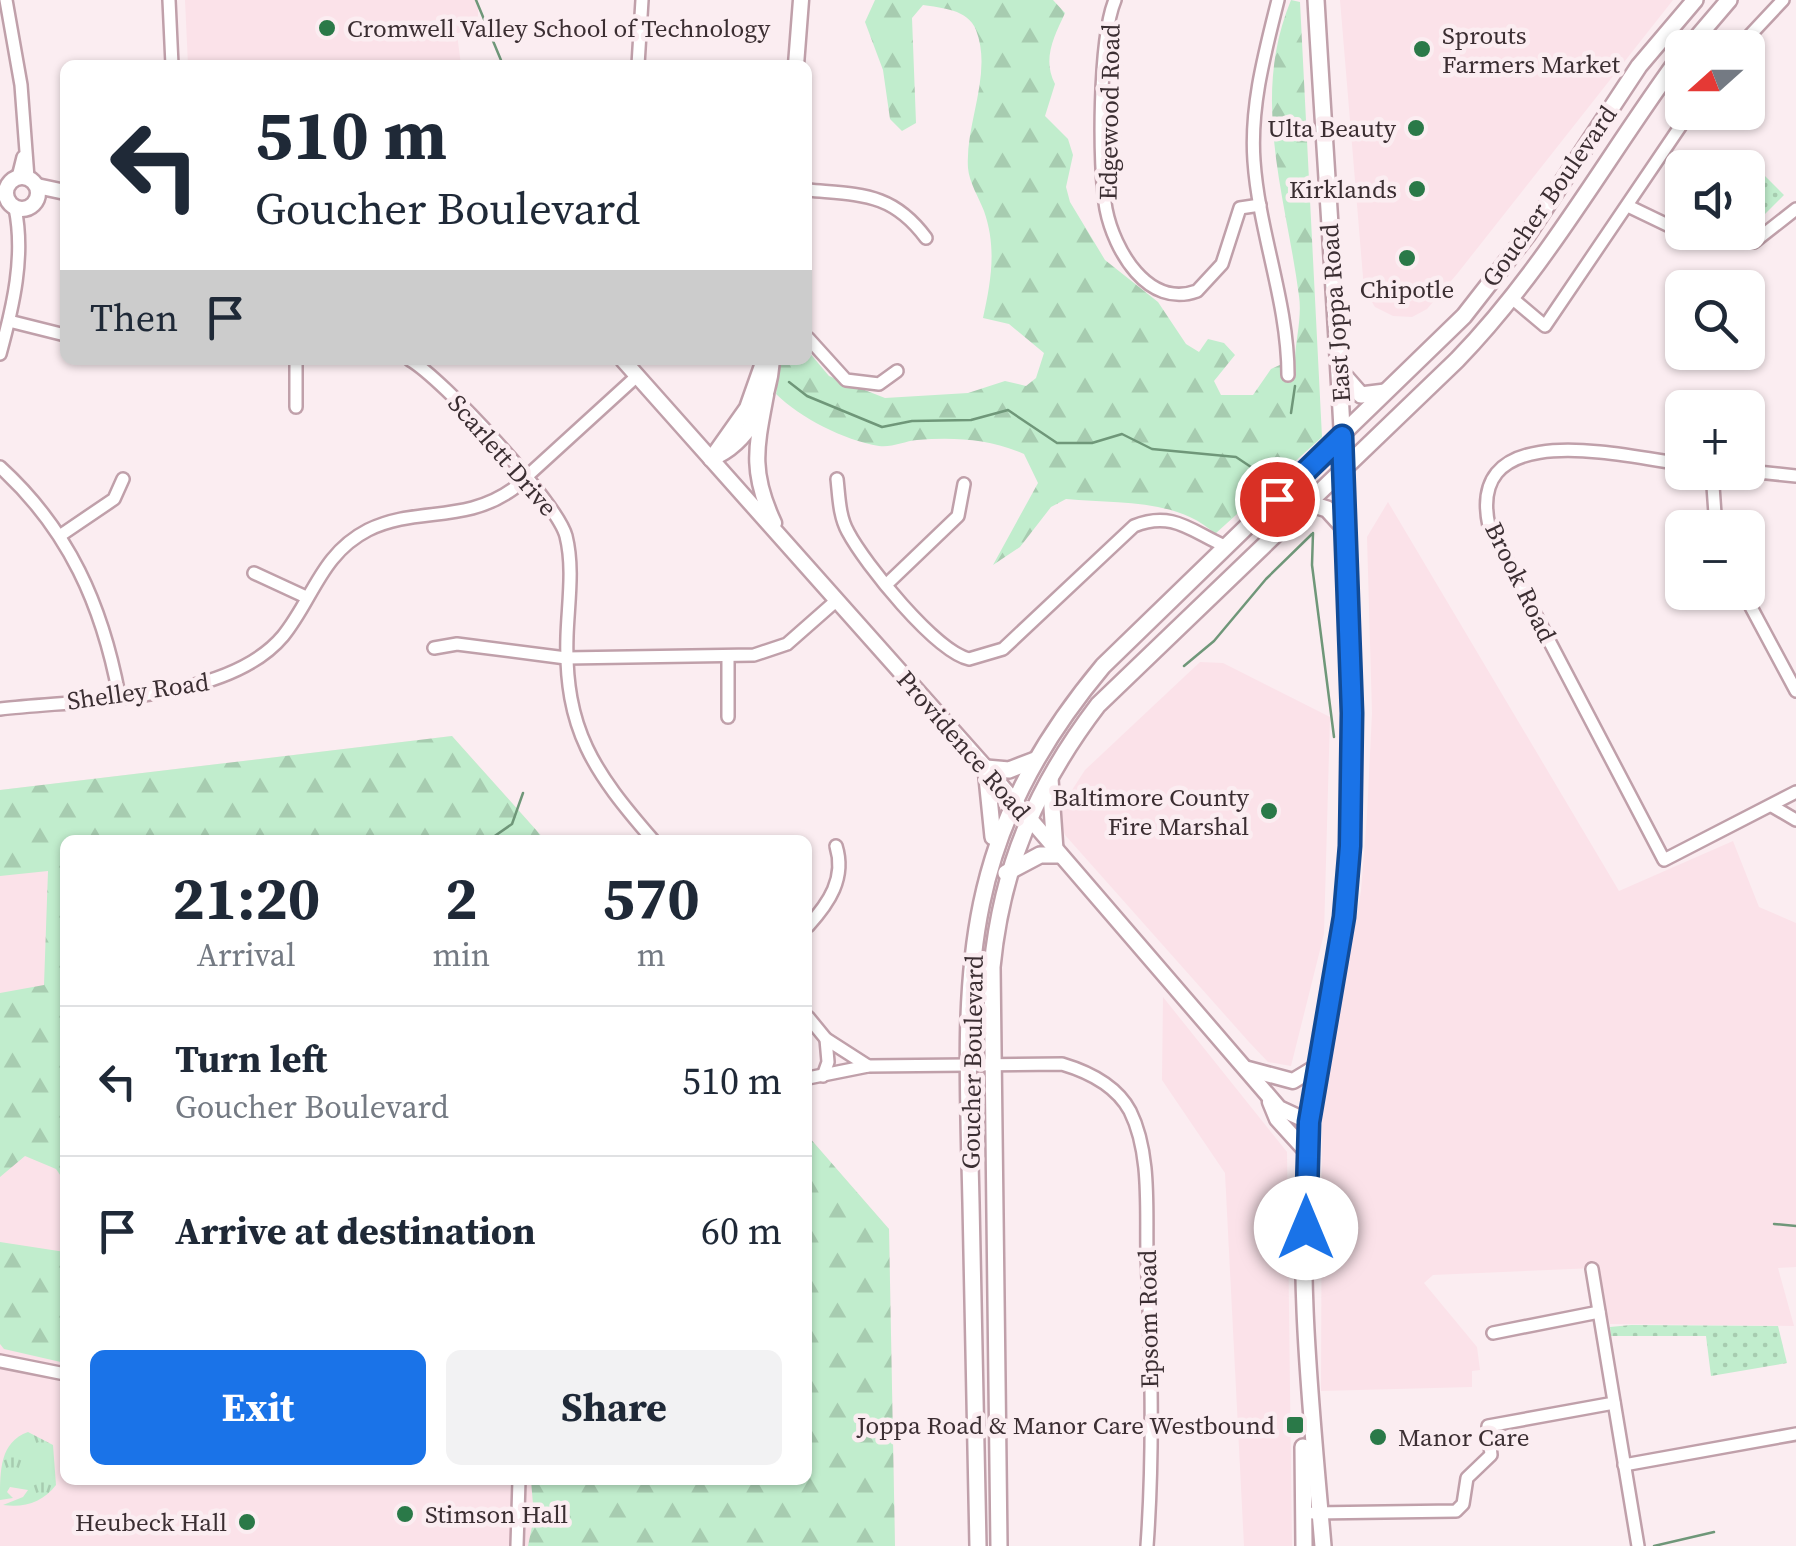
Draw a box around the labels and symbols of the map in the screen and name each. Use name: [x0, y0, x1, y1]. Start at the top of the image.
place label: Cromwell Valley School of Technology: [347, 11, 770, 45]
marker: Cromwell Valley School of Technology: [316, 17, 338, 39]
place label: Sprouts Farmers Market: [1442, 18, 1621, 81]
street label: Edgewood Road: [1090, 23, 1128, 201]
north arrow: [1665, 30, 1765, 130]
marker: Sprouts Farmers Market: [1411, 38, 1433, 60]
street label: Goucher Boulevard: [1474, 99, 1624, 293]
place label: Ulta Beauty: [1267, 111, 1396, 145]
marker: Ulta Beauty: [1405, 117, 1427, 139]
place label: Kirklands: [1289, 172, 1397, 206]
marker: Kirklands: [1406, 178, 1428, 200]
street label: East Joppa Road: [1312, 223, 1358, 403]
marker: Chipotle: [1396, 247, 1418, 269]
place label: Chipotle: [1360, 272, 1454, 306]
street label: Scarlett Drive: [441, 387, 565, 523]
pin: [1235, 457, 1320, 542]
street label: Brook Road: [1477, 516, 1565, 648]
street label: Providence Road: [889, 663, 1039, 827]
street label: Shelley Road: [65, 664, 211, 718]
place label: Baltimore County Fire Marshal: [1053, 780, 1249, 843]
marker: Baltimore County Fire Marshal: [1258, 800, 1280, 822]
street label: Goucher Boulevard: [953, 955, 991, 1169]
position arrow: [1254, 1176, 1358, 1280]
street label: Epsom Road: [1130, 1249, 1166, 1389]
place label: Joppa Road & Manor Care Westbound: [856, 1408, 1275, 1442]
marker: Joppa Road & Manor Care Westbound: [1284, 1414, 1306, 1436]
place label: Manor Care: [1398, 1420, 1529, 1454]
marker: Manor Care: [1367, 1426, 1389, 1448]
place label: Stimson Hall: [425, 1497, 568, 1531]
marker: Stimson Hall: [394, 1503, 416, 1525]
place label: Heubeck Hall: [75, 1505, 227, 1539]
marker: Heubeck Hall: [236, 1511, 258, 1533]

